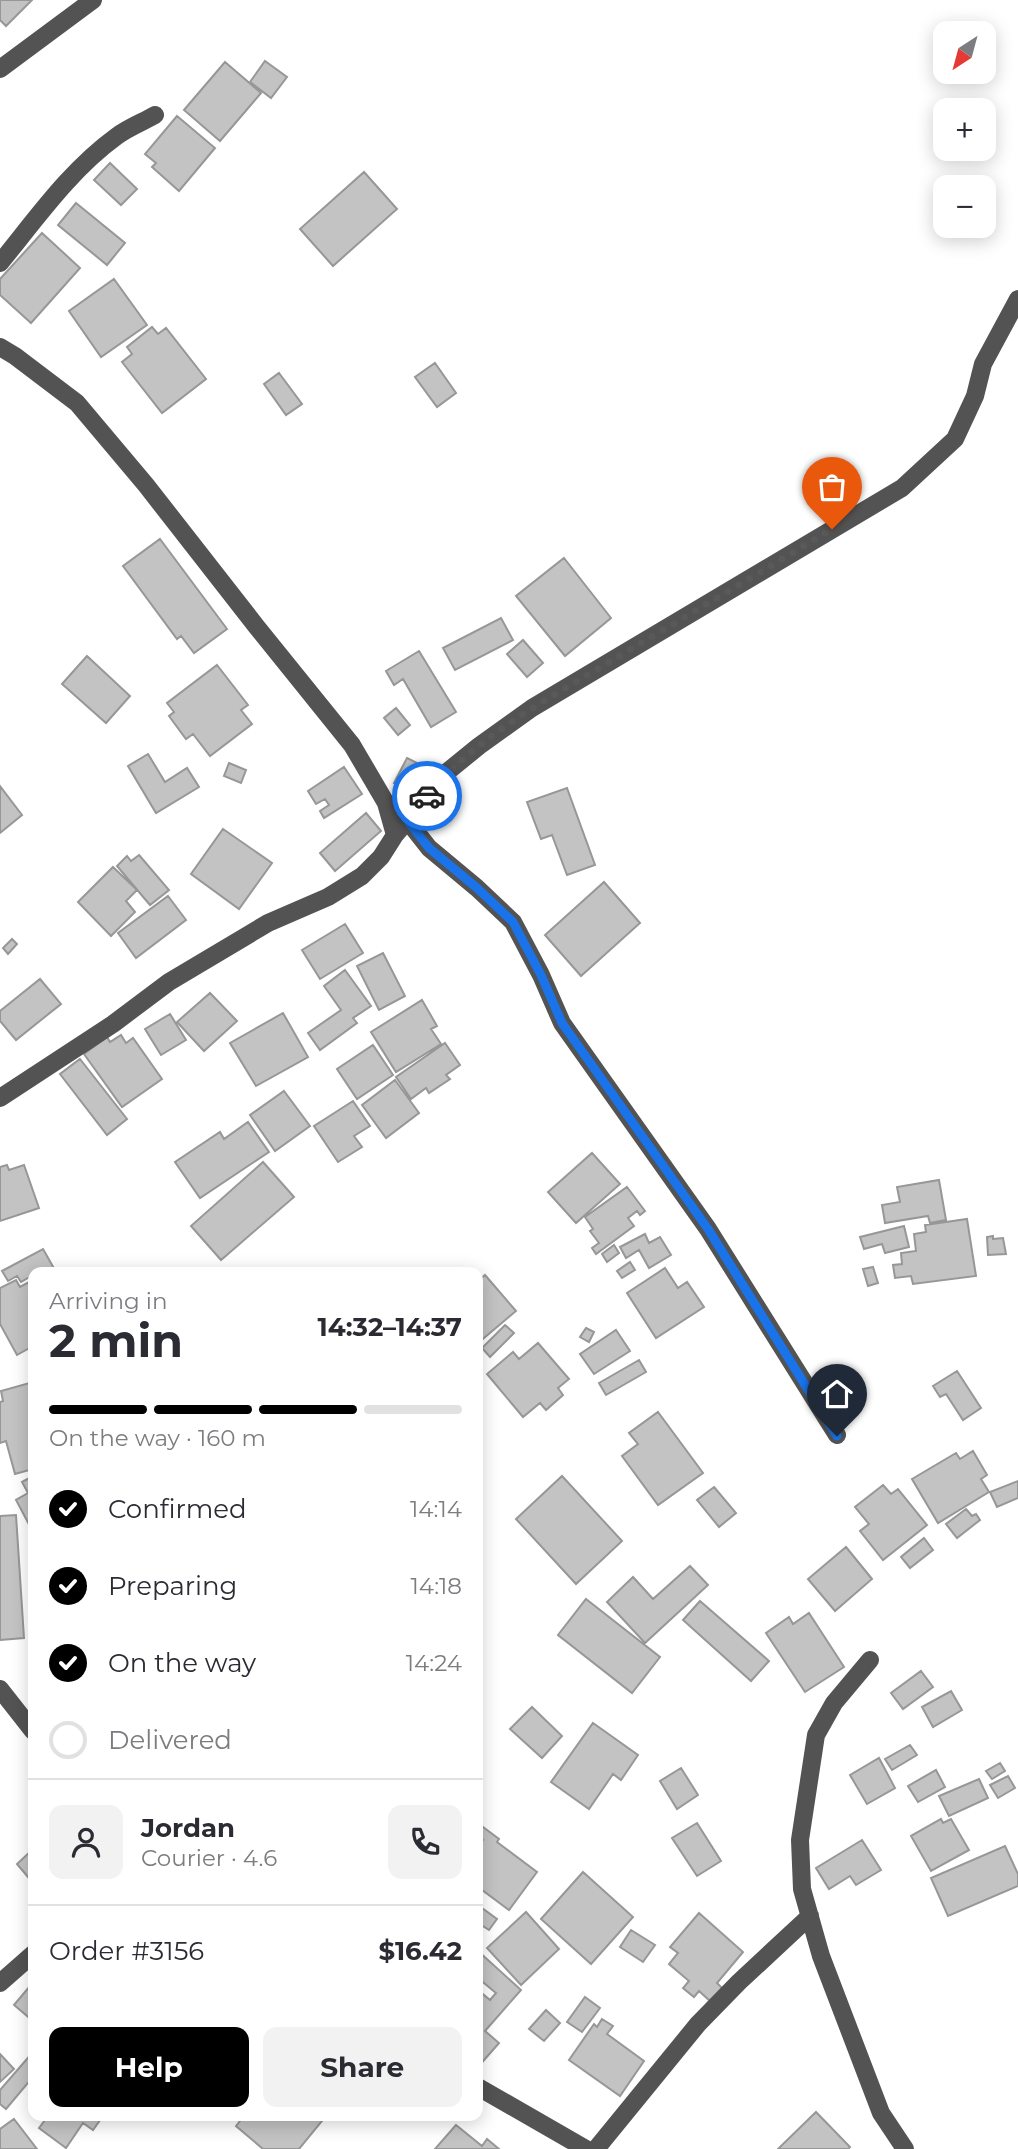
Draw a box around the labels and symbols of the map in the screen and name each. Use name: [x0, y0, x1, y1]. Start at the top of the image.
north arrow: [933, 21, 996, 84]
pin: [802, 457, 862, 529]
courier: [392, 761, 462, 831]
pin: [807, 1364, 867, 1436]

